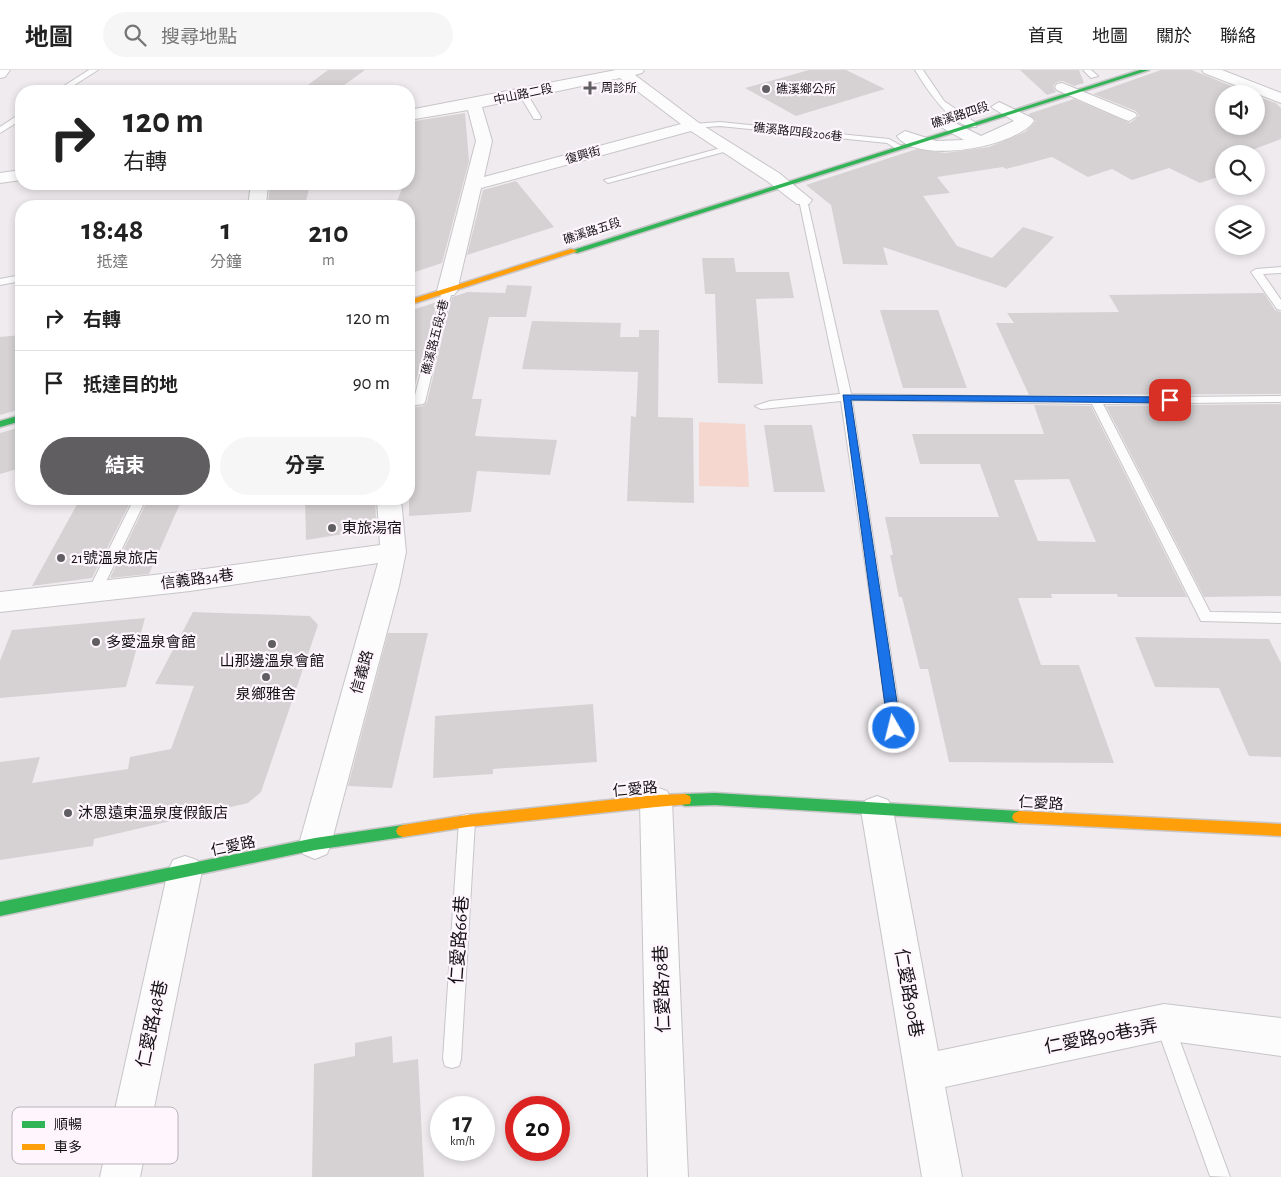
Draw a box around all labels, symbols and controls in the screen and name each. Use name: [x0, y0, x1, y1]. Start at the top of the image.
search box: [103, 12, 453, 57]
icon: search: [121, 21, 149, 49]
text: 地圖: [25, 26, 73, 50]
text: 搜尋地點: [161, 28, 237, 47]
text: 首頁: [1028, 28, 1064, 46]
text: 地圖: [1092, 28, 1128, 46]
text: 關於: [1156, 28, 1192, 46]
text: 聯絡: [1220, 28, 1256, 46]
street label: 中山路二段: [492, 81, 554, 106]
marker: 周診所: [583, 81, 597, 95]
place label: 周診所: [601, 81, 637, 94]
place label: 礁溪鄉公所: [776, 82, 836, 95]
marker: 礁溪鄉公所: [760, 83, 772, 95]
map controls: [1215, 85, 1265, 255]
button: sound: [1215, 85, 1265, 135]
street label: 礁溪路四段: [929, 99, 990, 130]
text: 120 m: [123, 104, 204, 139]
icon: right: [40, 105, 105, 170]
street label: 礁溪路四段206巷: [753, 120, 843, 143]
street label: 復興街: [564, 144, 602, 165]
button: search: [1215, 145, 1265, 195]
text: 右轉: [123, 151, 167, 173]
button: layers: [1215, 205, 1265, 255]
text: 18:48: [81, 215, 144, 245]
text: 1: [220, 215, 231, 245]
street label: 礁溪路五段: [561, 215, 622, 246]
text: 210: [308, 218, 349, 248]
text: m: [322, 252, 335, 268]
text: 抵達: [96, 254, 128, 270]
text: 分鐘: [210, 254, 242, 270]
street label: 礁溪路五段5巷: [419, 298, 450, 376]
icon: right: [40, 304, 68, 332]
text: 120 m: [346, 309, 390, 328]
text: 右轉: [83, 311, 121, 330]
icon: arrive: [40, 369, 68, 397]
text: 90 m: [353, 374, 390, 393]
text: 抵達目的地: [83, 376, 178, 395]
pin: [1149, 379, 1191, 421]
icon: arrive: [1156, 386, 1184, 414]
button: 結束: [40, 437, 210, 495]
button: 分享: [220, 437, 390, 495]
place label: 東旅湯宿: [342, 520, 402, 536]
marker: 東旅湯宿: [326, 522, 338, 534]
place label: 21號溫泉旅店: [71, 550, 158, 566]
marker: 21號溫泉旅店: [55, 552, 67, 564]
street label: 信義路34巷: [160, 567, 234, 591]
place label: 多愛溫泉會館: [106, 634, 196, 650]
marker: 多愛溫泉會館: [90, 636, 102, 648]
marker: 山那邊溫泉會館: [266, 638, 278, 650]
street label: 信義路: [348, 648, 376, 696]
place label: 山那邊溫泉會館: [219, 653, 325, 669]
marker: 泉鄉雅舍: [260, 671, 272, 683]
place label: 泉鄉雅舍: [236, 686, 296, 702]
position arrow: [867, 701, 919, 753]
street label: 仁愛路: [612, 779, 658, 799]
street label: 仁愛路: [1018, 794, 1064, 812]
place label: 沐恩遠東溫泉度假飯店: [78, 804, 228, 821]
marker: 沐恩遠東溫泉度假飯店: [62, 807, 74, 819]
street label: 仁愛路: [209, 833, 257, 859]
street label: 仁愛路66巷: [446, 895, 472, 985]
street label: 仁愛路78巷: [650, 945, 674, 1033]
street label: 仁愛路90巷: [891, 947, 927, 1039]
street label: 仁愛路48巷: [133, 978, 171, 1070]
street label: 仁愛路90巷3弄: [1042, 1015, 1160, 1057]
speed limit sign: 20: [505, 1096, 570, 1161]
legend: [12, 1107, 178, 1164]
text: 17: [453, 1110, 472, 1135]
text: 順暢: [54, 1117, 82, 1132]
text: km/h: [450, 1135, 475, 1147]
text: 車多: [54, 1140, 82, 1155]

